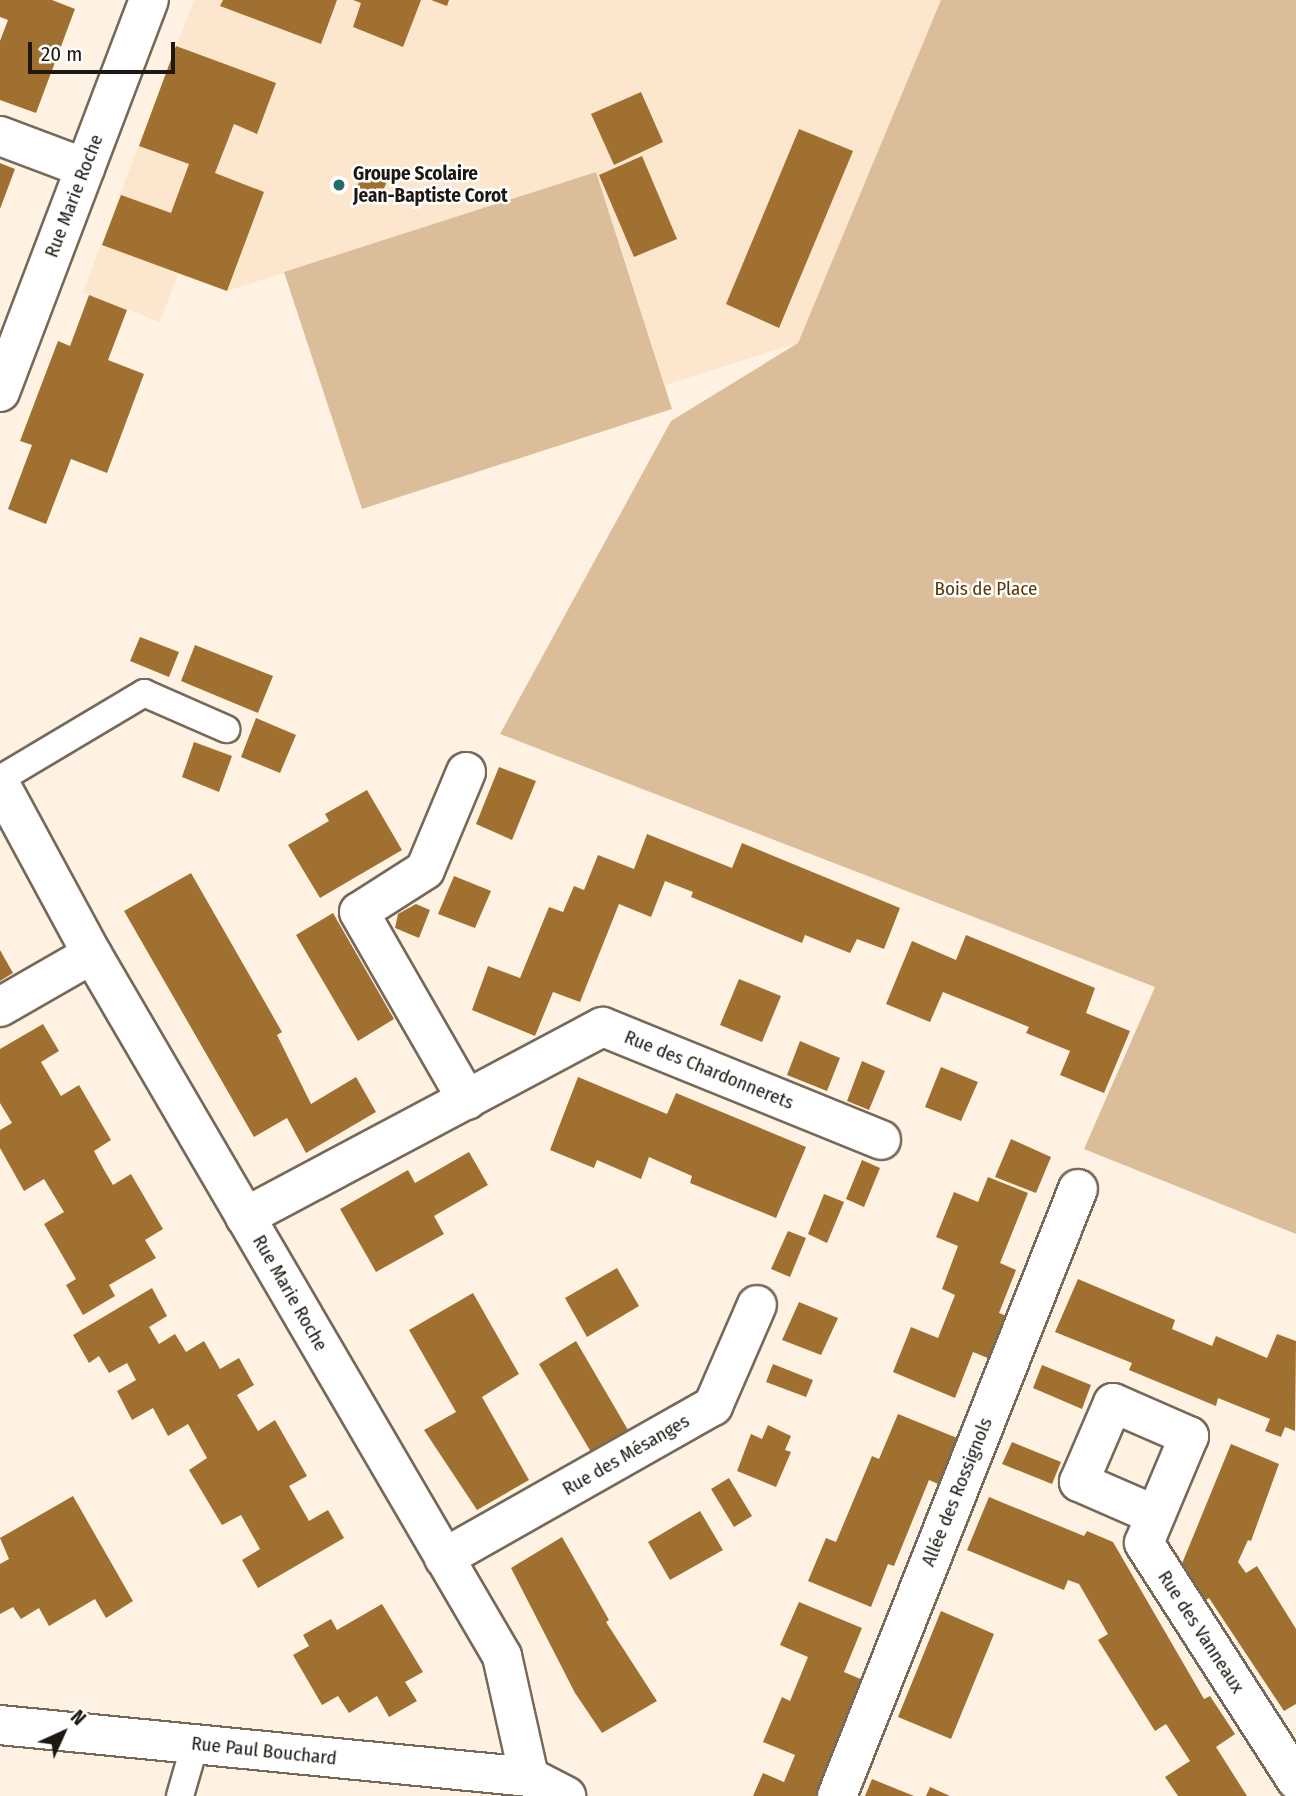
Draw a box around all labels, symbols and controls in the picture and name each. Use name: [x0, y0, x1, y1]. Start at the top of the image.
scale bar: [32, 28, 178, 72]
text: 20 m: [41, 41, 82, 67]
street label: Rue Marie Roche: [40, 131, 108, 261]
place label: Groupe Scolaire Jean-Baptiste Corot: [353, 163, 508, 207]
marker: Groupe Scolaire Jean-Baptiste Corot: [331, 177, 347, 193]
park label: Bois de Place: [935, 578, 1037, 600]
street label: Rue des Chardonnerets: [621, 1026, 797, 1114]
street label: Rue Marie Roche: [248, 1231, 332, 1355]
street label: Rue des Mésanges: [559, 1409, 693, 1501]
street label: Allée des Rossignols: [917, 1414, 997, 1570]
street label: Rue des Vanneaux: [1153, 1567, 1249, 1697]
north arrow: [28, 1698, 98, 1768]
text: N: [66, 1706, 90, 1730]
street label: Rue Paul Bouchard: [190, 1732, 338, 1770]

